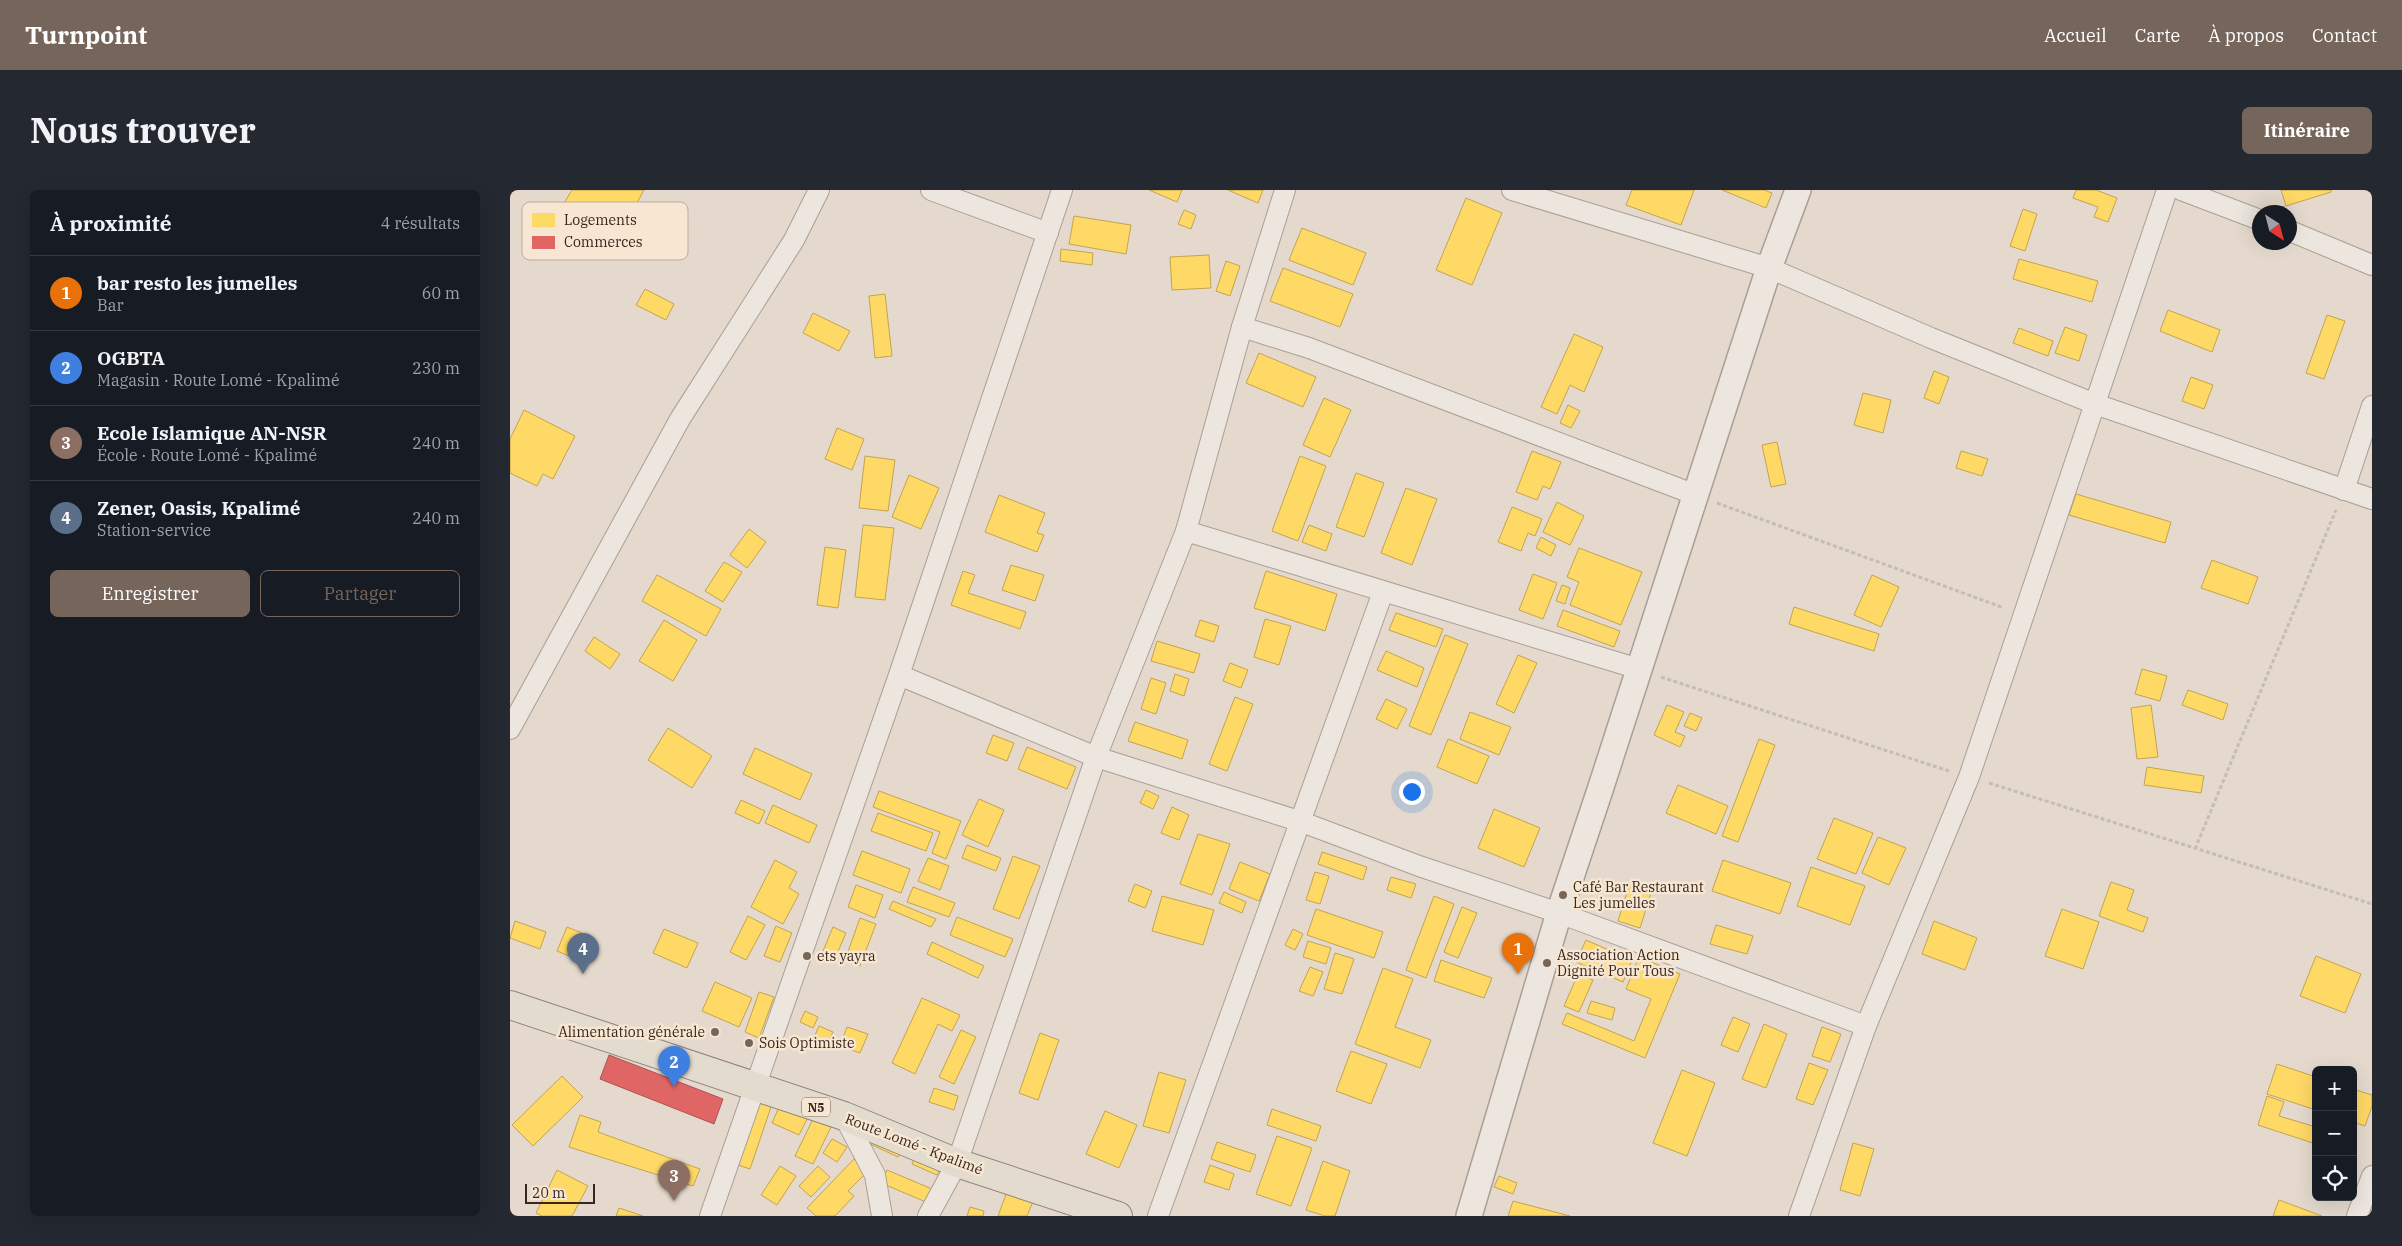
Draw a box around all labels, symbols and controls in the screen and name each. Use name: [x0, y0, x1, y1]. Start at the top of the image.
text: Turnpoint: [25, 19, 147, 51]
text: Accueil: [2044, 24, 2107, 47]
text: Carte: [2135, 24, 2180, 47]
text: À propos: [2208, 24, 2284, 47]
text: Contact: [2312, 24, 2377, 47]
text: Nous trouver: [30, 107, 256, 153]
button: Itinéraire: [2242, 107, 2372, 154]
legend: [522, 202, 688, 260]
north arrow: [2252, 205, 2297, 250]
text: À proximité: [50, 209, 172, 237]
text: Logements: [564, 211, 637, 229]
text: 4 résultats: [381, 213, 460, 233]
text: Commerces: [564, 233, 643, 251]
text: bar resto les jumelles: [97, 271, 297, 295]
text: 1: [61, 283, 71, 303]
text: 60 m: [422, 283, 460, 303]
text: Bar: [97, 295, 124, 315]
text: OGBTA: [97, 346, 165, 370]
text: 2: [61, 358, 71, 378]
text: 230 m: [412, 358, 460, 378]
text: Magasin · Route Lomé - Kpalimé: [97, 370, 340, 390]
text: Ecole Islamique AN-NSR: [97, 421, 327, 445]
text: 3: [61, 433, 71, 453]
text: 240 m: [412, 433, 460, 453]
text: École · Route Lomé - Kpalimé: [97, 445, 317, 465]
text: Zener, Oasis, Kpalimé: [97, 496, 301, 520]
text: 4: [61, 508, 71, 528]
text: 240 m: [412, 508, 460, 528]
text: Station-service: [97, 520, 211, 540]
button: Enregistrer: [50, 570, 250, 617]
button: Partager: [260, 570, 460, 617]
your location: [1399, 779, 1425, 805]
place label: Café Bar Restaurant Les jumelles: [1573, 878, 1704, 912]
marker: Café Bar Restaurant Les jumelles: [1557, 889, 1569, 901]
pin: 4: [567, 933, 599, 974]
pin: 1: [1502, 933, 1534, 974]
place label: Association Action Dignité Pour Tous: [1557, 946, 1680, 980]
place label: ets yayra: [817, 947, 876, 965]
marker: ets yayra: [801, 950, 813, 962]
marker: Association Action Dignité Pour Tous: [1541, 957, 1553, 969]
place label: Alimentation générale: [558, 1023, 705, 1041]
marker: Alimentation générale: [709, 1026, 721, 1038]
place label: Sois Optimiste: [759, 1034, 855, 1052]
marker: Sois Optimiste: [743, 1037, 755, 1049]
pin: 2: [658, 1046, 690, 1087]
map controls: [2312, 1066, 2357, 1201]
button: +: [2312, 1066, 2357, 1111]
road number: N5: [802, 1098, 830, 1116]
street label: Route Lomé - Kpalimé: [843, 1109, 985, 1179]
button: −: [2312, 1111, 2357, 1156]
button: locate: [2312, 1156, 2357, 1201]
pin: 3: [658, 1160, 690, 1201]
scale bar: [525, 1181, 595, 1204]
text: 20 m: [532, 1184, 565, 1202]

